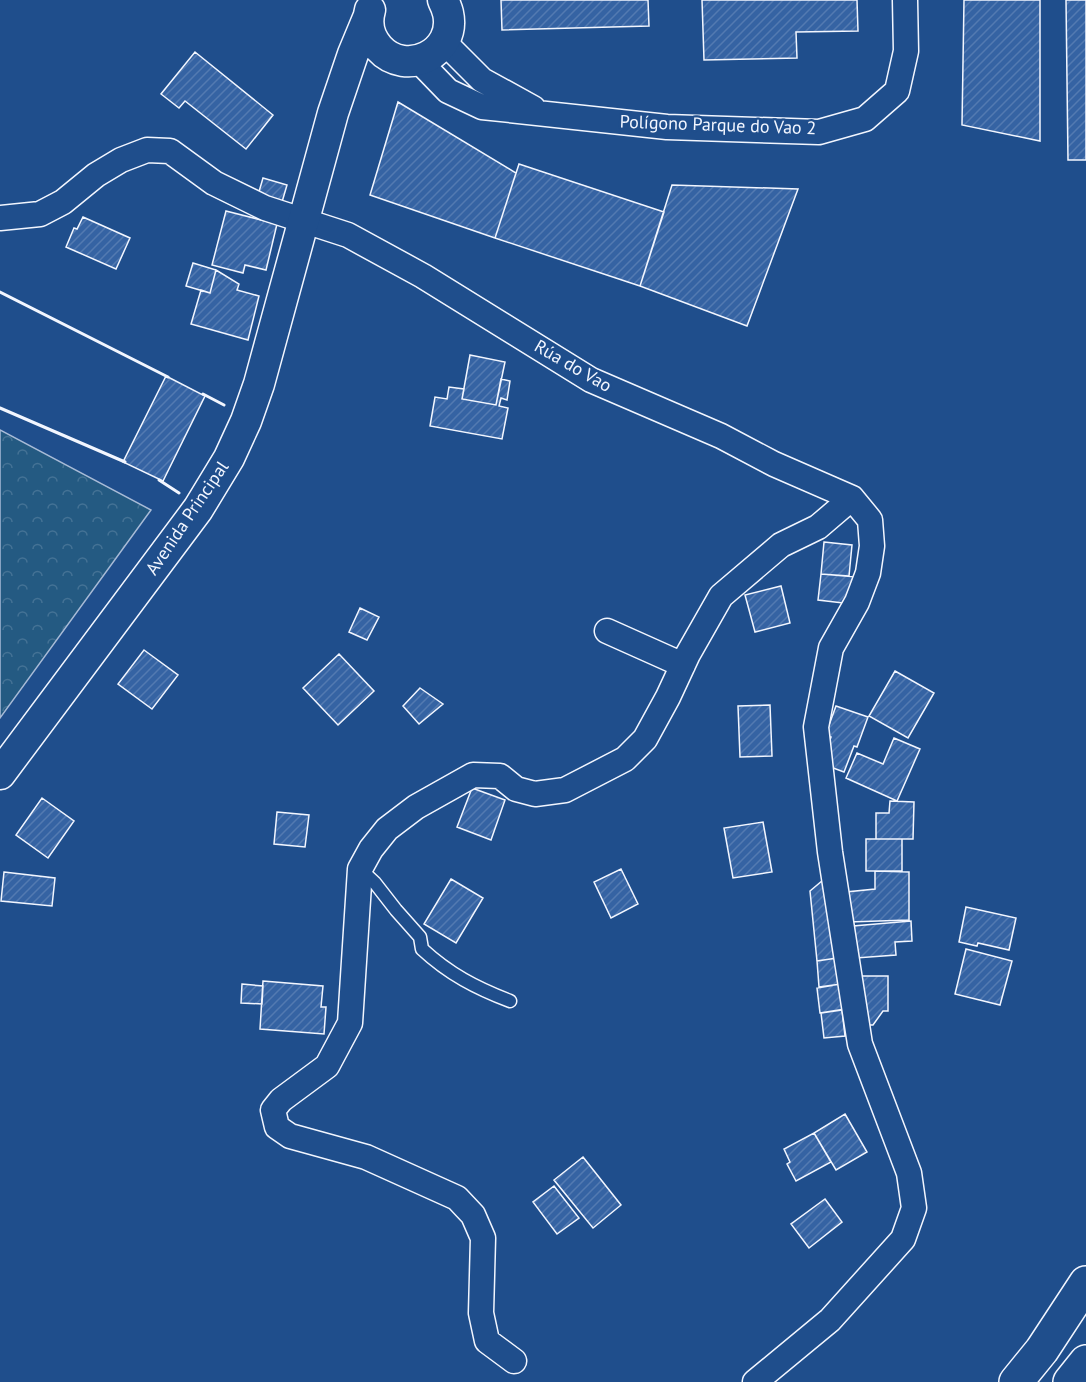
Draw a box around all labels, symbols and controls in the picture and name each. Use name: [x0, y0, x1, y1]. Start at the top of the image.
street label: Polígono Parque do Vao 2: [619, 110, 817, 139]
street label: Rúa do Vao: [530, 334, 616, 397]
street label: Avenida Principal: [140, 456, 234, 579]

